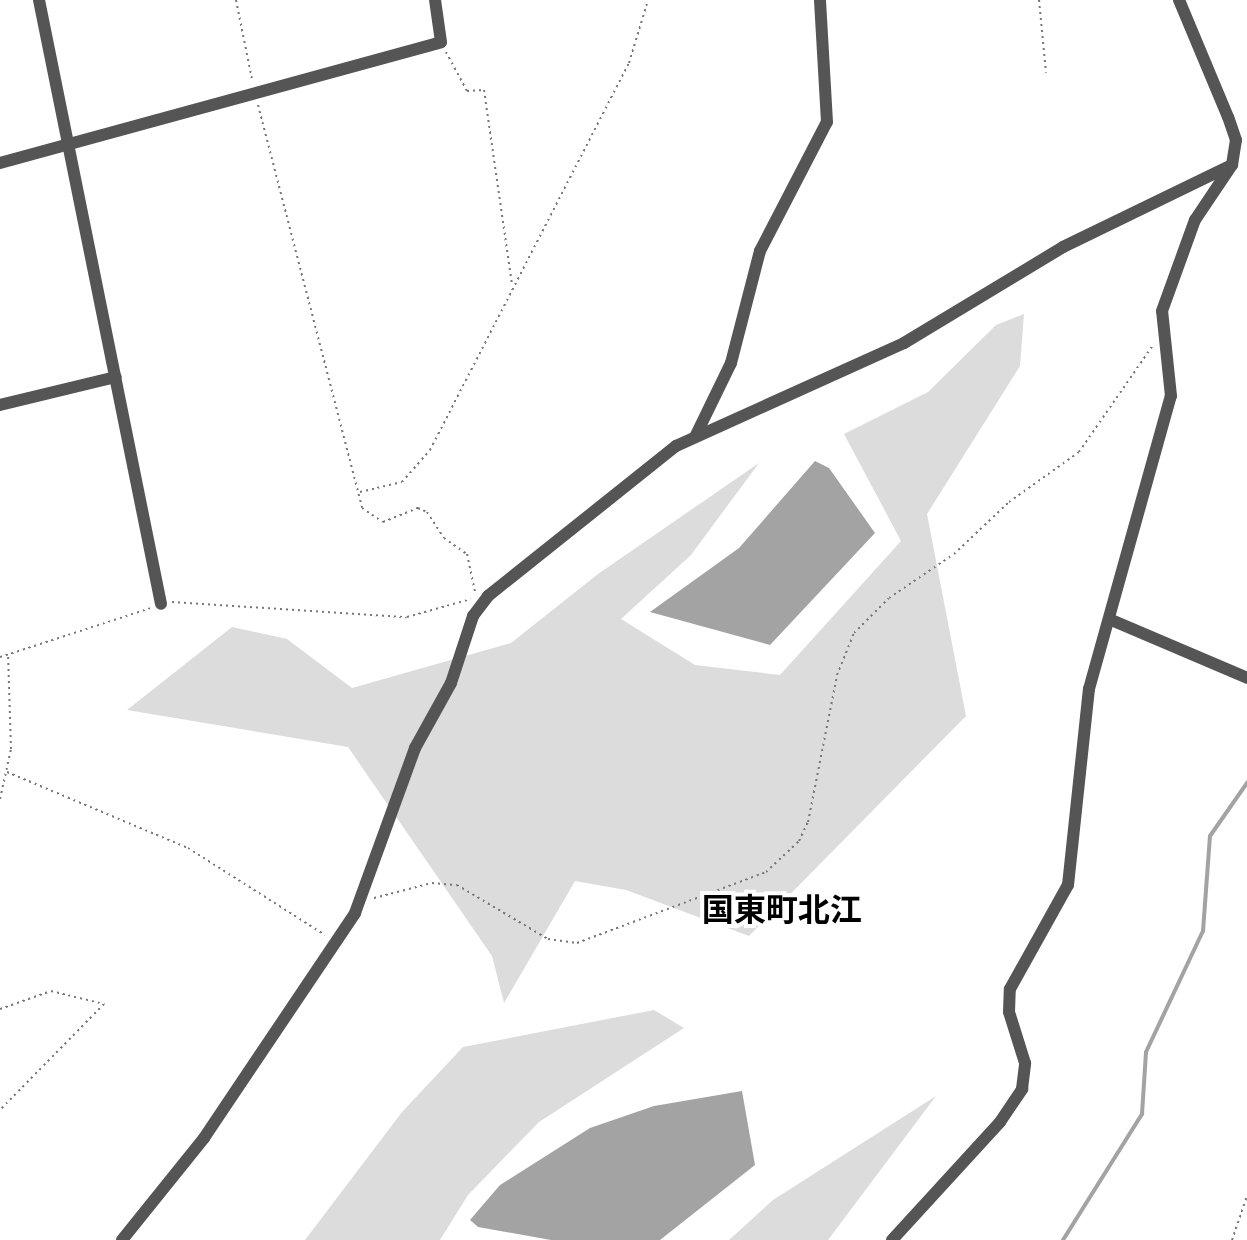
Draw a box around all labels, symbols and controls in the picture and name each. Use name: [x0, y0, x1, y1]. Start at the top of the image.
district label: 国東町北江: [702, 893, 862, 931]

